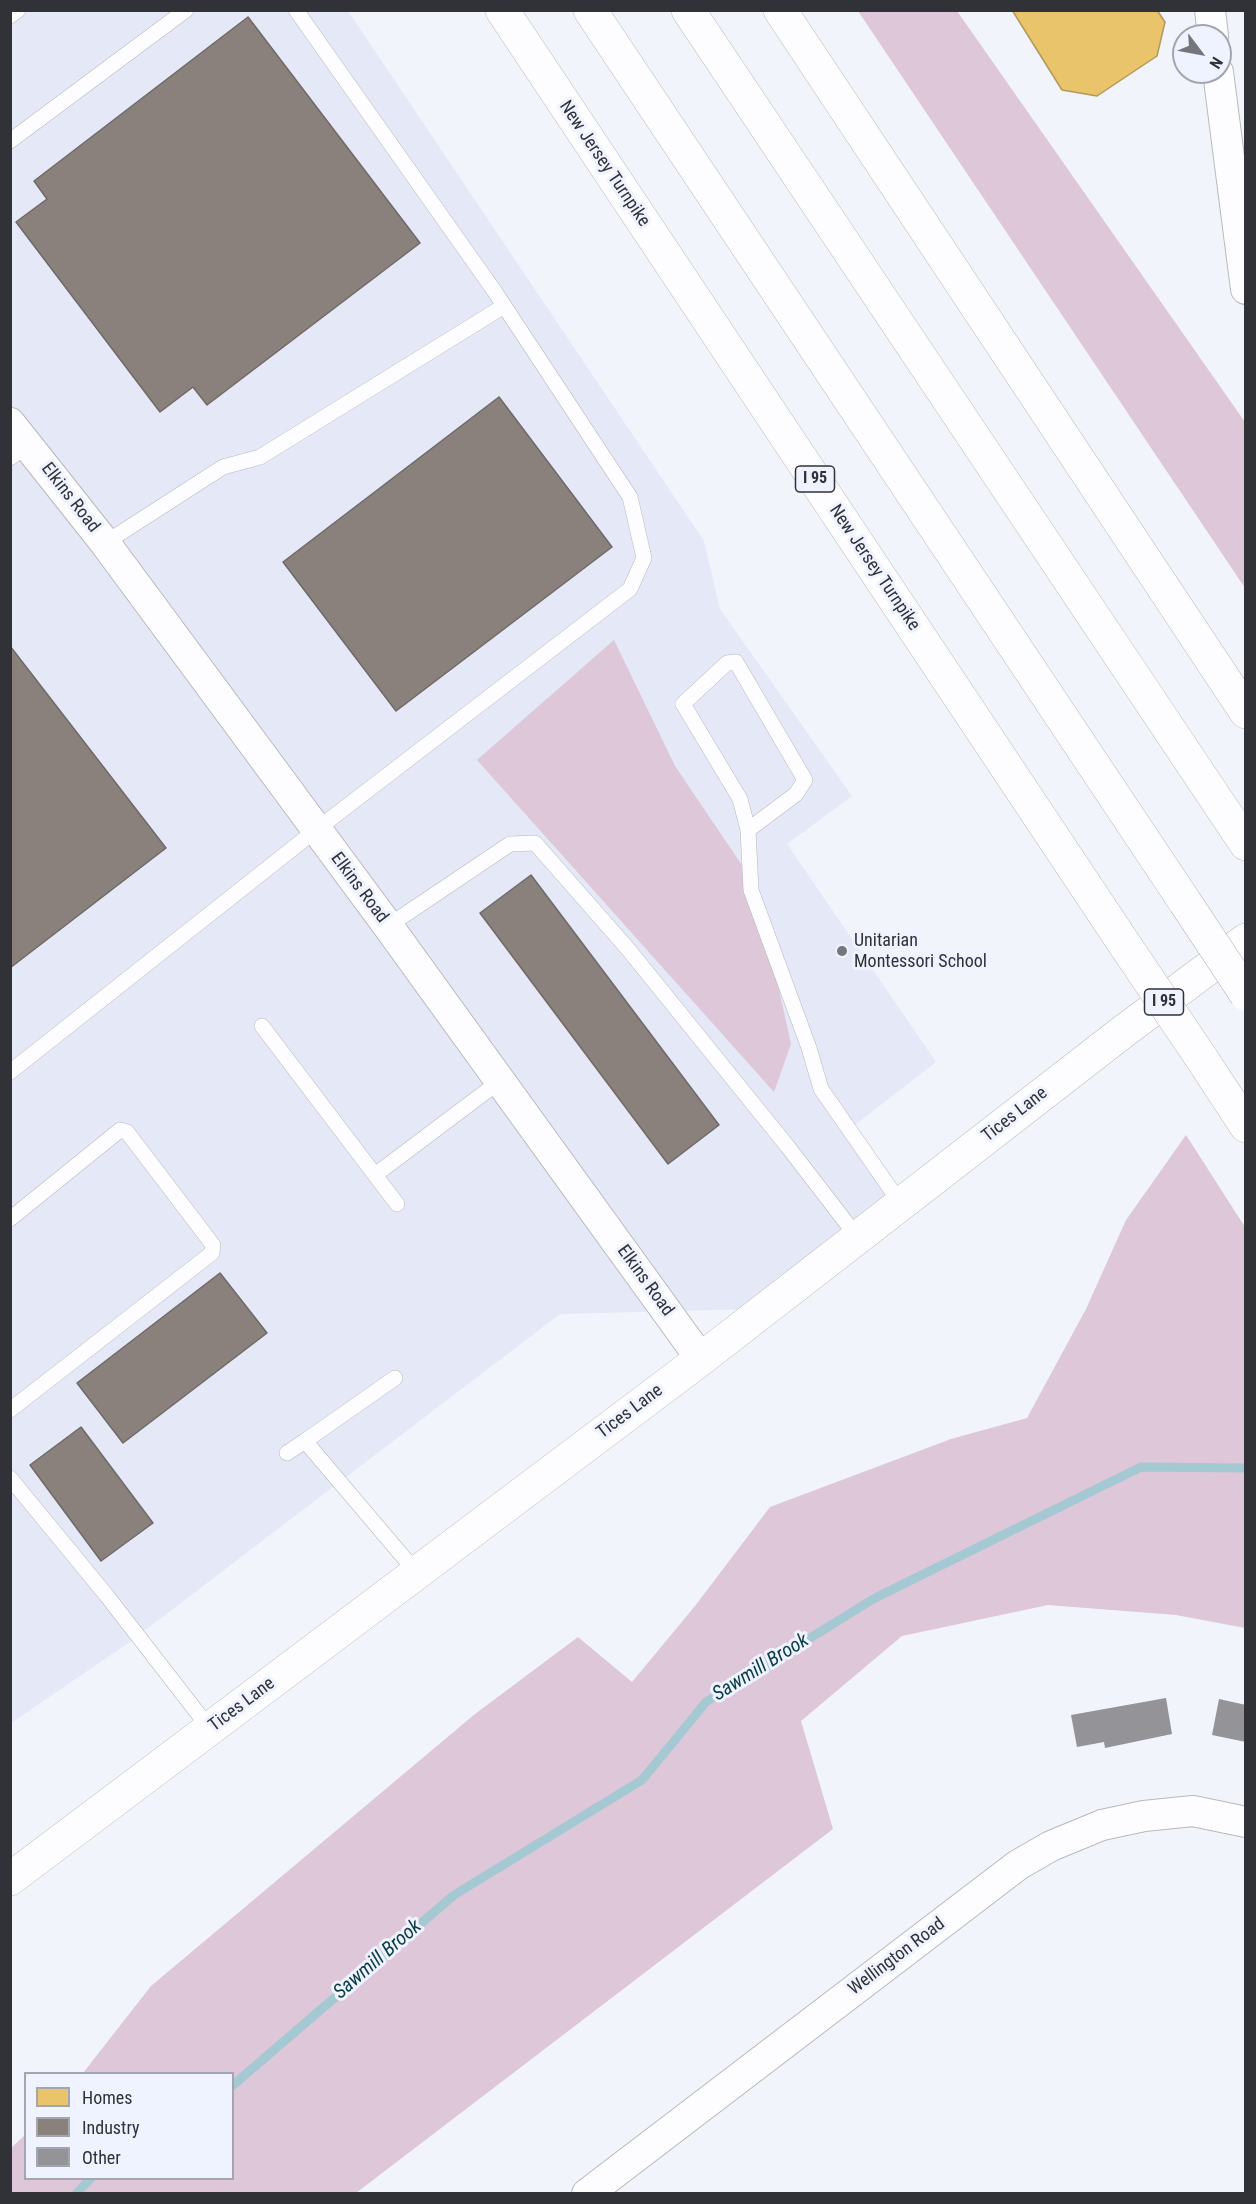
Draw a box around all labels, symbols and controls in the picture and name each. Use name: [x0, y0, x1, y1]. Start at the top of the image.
north arrow: [1172, 24, 1232, 84]
text: N: [1205, 54, 1227, 72]
street label: New Jersey Turnpike: [554, 97, 654, 231]
street label: Elkins Road: [36, 459, 104, 537]
road number: I 95: [796, 466, 834, 492]
street label: New Jersey Turnpike: [824, 501, 924, 635]
street label: Elkins Road: [326, 849, 392, 927]
place label: Unitarian Montessori School: [854, 930, 987, 972]
marker: Unitarian Montessori School: [835, 944, 849, 958]
road number: I 95: [1144, 989, 1184, 1015]
street label: Tices Lane: [978, 1083, 1052, 1147]
street label: Elkins Road: [612, 1241, 678, 1321]
street label: Tices Lane: [593, 1380, 667, 1444]
water label: Sawmill Brook: [708, 1629, 814, 1707]
street label: Tices Lane: [205, 1673, 279, 1737]
street label: Wellington Road: [845, 1914, 949, 2000]
water label: Sawmill Brook: [329, 1915, 427, 2005]
legend: [24, 2072, 234, 2180]
text: Homes: [82, 2087, 132, 2108]
text: Industry: [82, 2117, 140, 2138]
text: Other: [82, 2147, 121, 2168]

